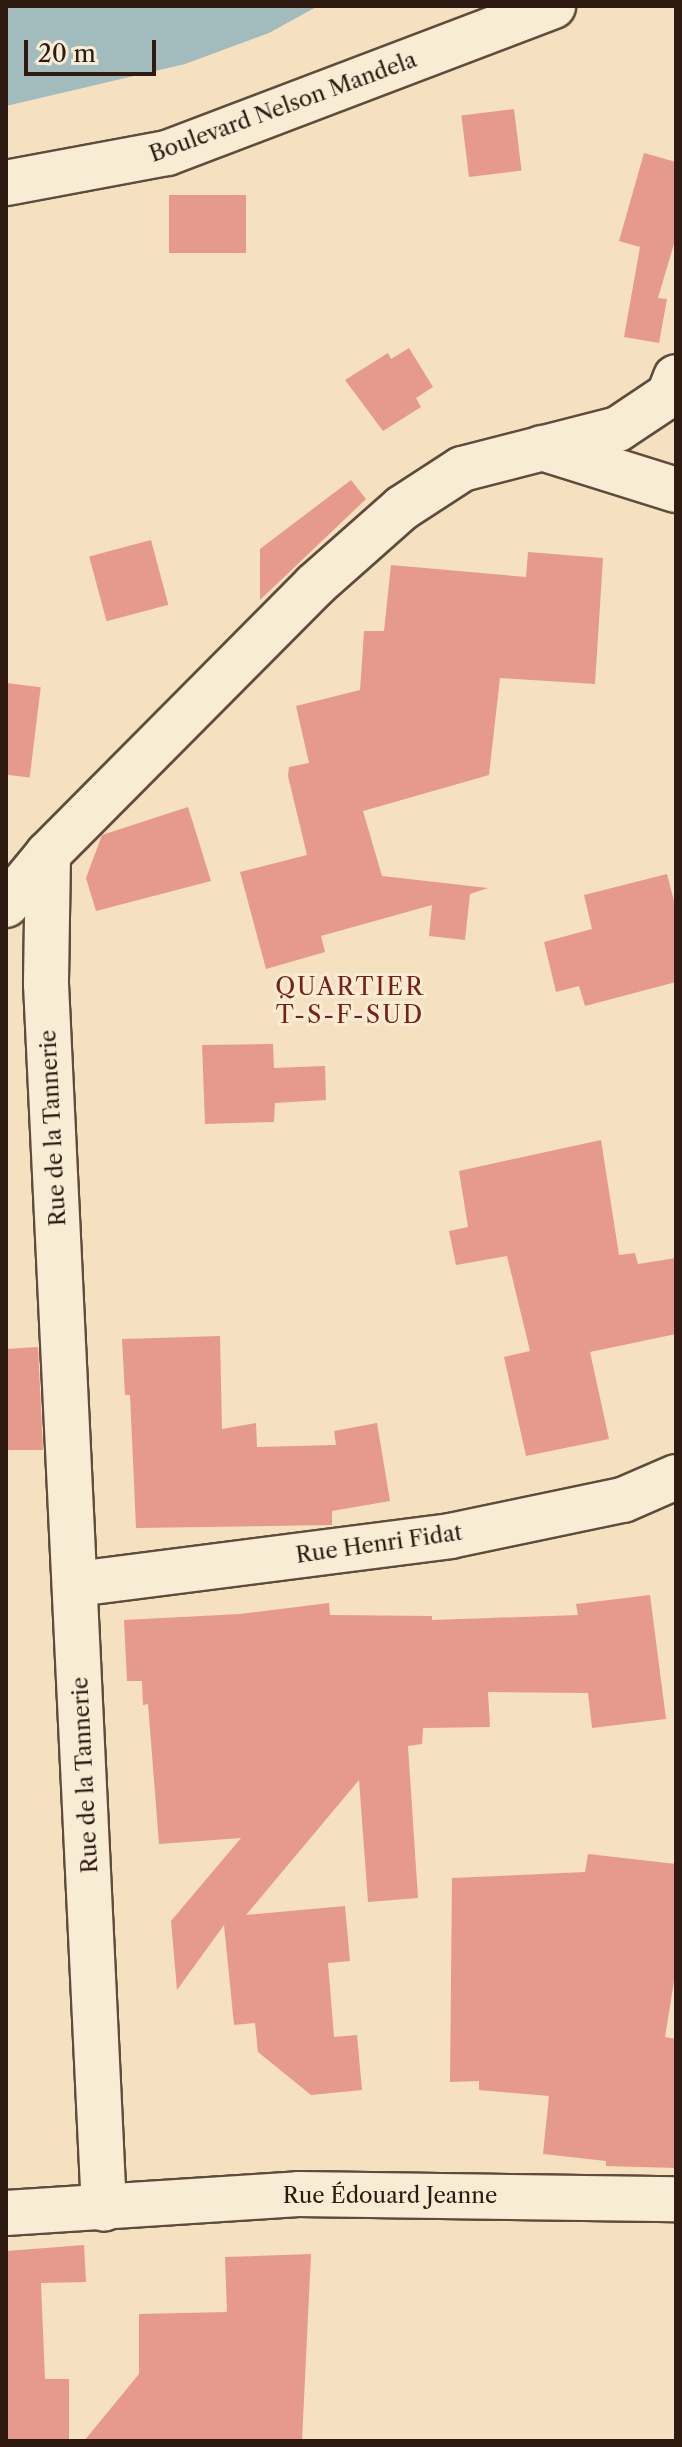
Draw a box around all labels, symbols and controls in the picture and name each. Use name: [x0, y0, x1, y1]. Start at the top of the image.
scale bar: [28, 24, 160, 74]
text: 20 m: [38, 39, 96, 68]
street label: Boulevard Nelson Mandela: [146, 46, 420, 168]
district label: QUARTIER T-S-F-SUD: [275, 973, 425, 1029]
street label: Rue de la Tannerie: [35, 1029, 71, 1227]
street label: Rue Henri Fidat: [294, 1519, 464, 1569]
street label: Rue de la Tannerie: [67, 1676, 103, 1874]
street label: Rue Édouard Jeanne: [283, 2183, 497, 2209]

